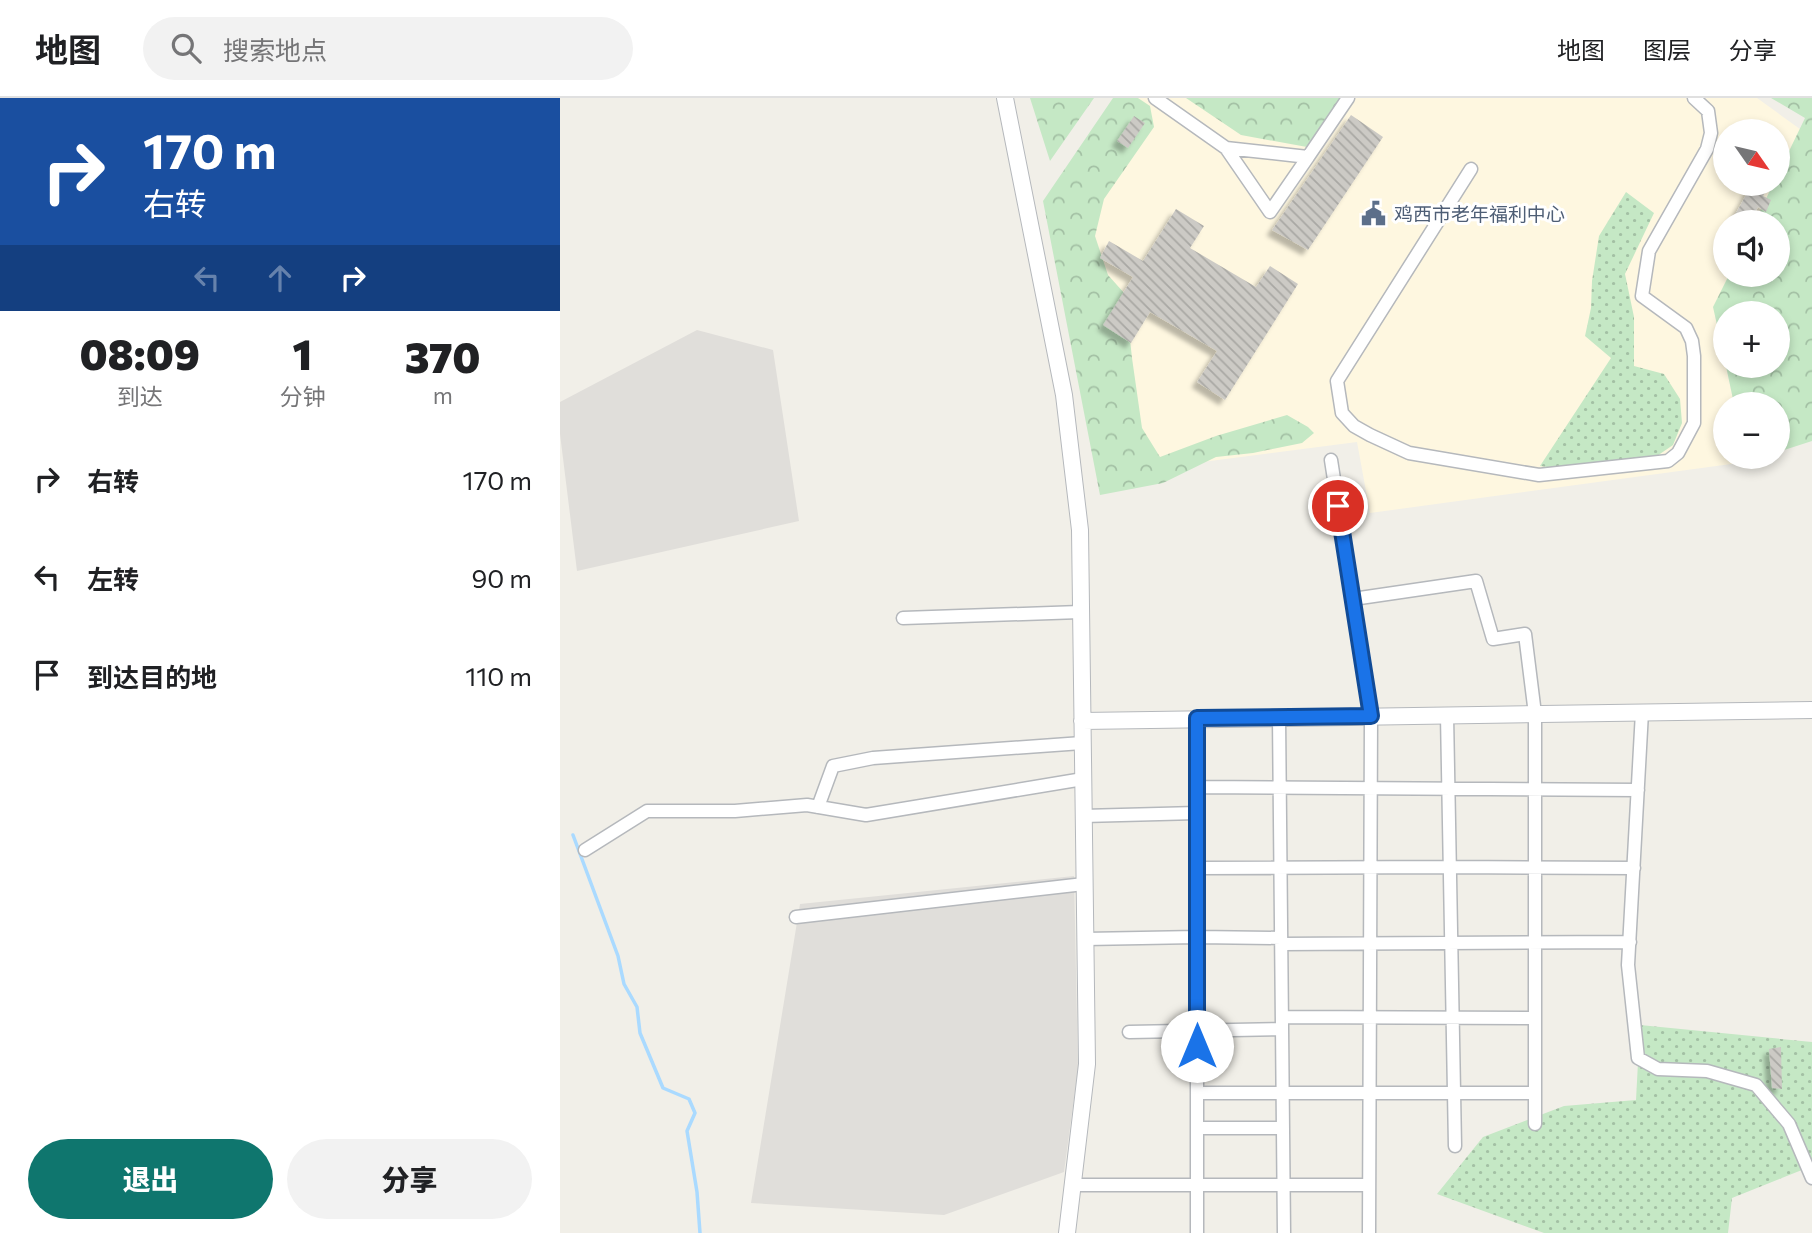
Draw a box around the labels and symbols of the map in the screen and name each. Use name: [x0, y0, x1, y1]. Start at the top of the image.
north arrow: [1713, 119, 1790, 196]
public building icon: 鸡西市老年福利中心: [1360, 200, 1388, 228]
place label: 鸡西市老年福利中心: [1394, 202, 1565, 225]
pin: [1308, 476, 1368, 536]
position arrow: [1160, 1009, 1234, 1083]

